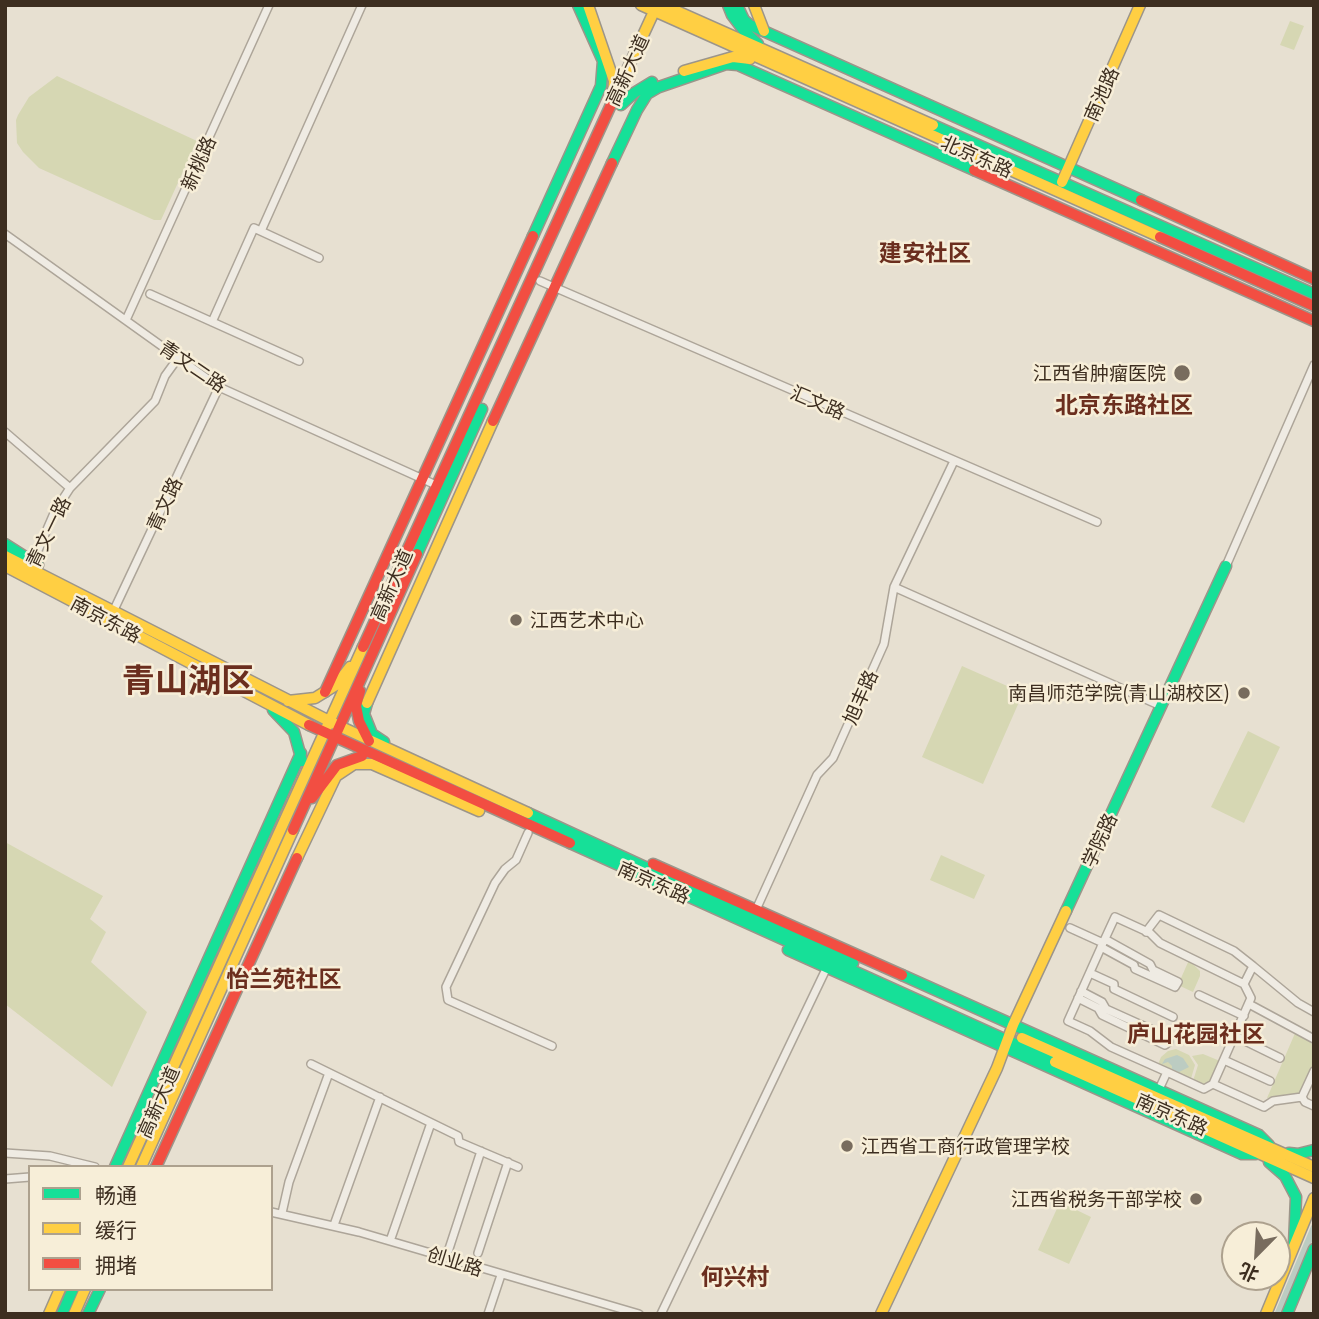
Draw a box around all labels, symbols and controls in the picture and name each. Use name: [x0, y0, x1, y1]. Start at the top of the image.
street label: 高新大道: [601, 31, 653, 109]
street label: 南池路: [1079, 63, 1123, 125]
street label: 北京东路: [938, 130, 1016, 182]
street label: 新桃路: [176, 132, 220, 194]
district label: 建安社区: [879, 238, 971, 266]
street label: 青文二路: [155, 335, 231, 397]
place label: 江西省肿瘤医院: [1033, 362, 1166, 384]
marker: 江西省肿瘤医院: [1172, 363, 1192, 383]
street label: 汇文路: [787, 380, 849, 424]
district label: 北京东路社区: [1055, 390, 1193, 418]
street label: 青文路: [142, 473, 186, 535]
street label: 青文一路: [21, 493, 75, 571]
street label: 高新大道: [365, 546, 417, 624]
street label: 南京东路: [67, 591, 145, 647]
place label: 江西艺术中心: [530, 609, 644, 631]
marker: 江西艺术中心: [508, 612, 524, 628]
district label: 青山湖区: [122, 659, 254, 699]
street label: 旭丰路: [838, 666, 882, 728]
place label: 南昌师范学院(青山湖校区): [1008, 682, 1230, 704]
marker: 南昌师范学院(青山湖校区): [1236, 685, 1252, 701]
street label: 学院路: [1077, 809, 1121, 871]
street label: 南京东路: [615, 856, 693, 908]
district label: 怡兰苑社区: [227, 964, 341, 992]
district label: 庐山花园社区: [1127, 1019, 1265, 1047]
street label: 高新大道: [132, 1063, 184, 1141]
street label: 南京东路: [1133, 1088, 1211, 1140]
place label: 江西省工商行政管理学校: [861, 1135, 1070, 1157]
marker: 江西省工商行政管理学校: [839, 1138, 855, 1154]
legend: [28, 1165, 273, 1291]
text: 畅通: [95, 1179, 137, 1209]
place label: 江西省税务干部学校: [1011, 1188, 1182, 1210]
marker: 江西省税务干部学校: [1188, 1191, 1204, 1207]
text: 缓行: [95, 1214, 137, 1244]
north arrow: [1221, 1221, 1291, 1291]
street label: 创业路: [424, 1242, 486, 1280]
text: 拥堵: [95, 1249, 137, 1279]
text: 北: [1234, 1258, 1262, 1290]
district label: 何兴村: [701, 1262, 769, 1290]

